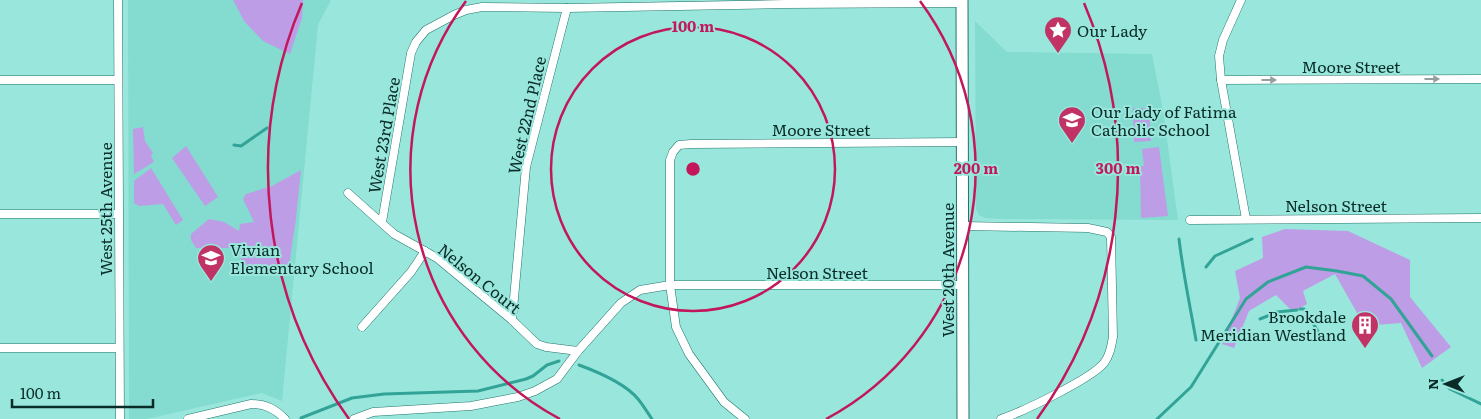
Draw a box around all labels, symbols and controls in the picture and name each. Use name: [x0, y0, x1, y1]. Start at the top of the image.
text: 100 m: [672, 14, 714, 37]
place icon: Our Lady: [1043, 15, 1073, 54]
place label: Our Lady: [1077, 18, 1148, 42]
street label: West 22nd Place: [501, 54, 551, 176]
street label: Moore Street: [1301, 54, 1401, 78]
street label: West 23rd Place: [361, 75, 405, 195]
one-way arrow: [1424, 75, 1440, 83]
one-way arrow: [1262, 76, 1278, 84]
place label: Our Lady of Fatima Catholic School: [1091, 99, 1237, 141]
school or university icon: Our Lady of Fatima Catholic School: [1057, 105, 1087, 144]
street label: Moore Street: [771, 117, 871, 141]
street label: West 25th Avenue: [93, 142, 117, 276]
text: 200 m: [954, 156, 998, 179]
text: 300 m: [1096, 156, 1140, 179]
centre of rings: [684, 160, 702, 178]
street label: Nelson Street: [1285, 193, 1388, 217]
street label: West 20th Avenue: [935, 203, 959, 337]
place label: Vivian Elementary School: [230, 237, 374, 279]
street label: Nelson Court: [433, 237, 527, 319]
school or university icon: Vivian Elementary School: [196, 243, 226, 282]
street label: Nelson Street: [766, 260, 869, 284]
place label: Brookdale Meridian Westland: [1200, 304, 1346, 346]
building icon: Brookdale Meridian Westland: [1350, 310, 1380, 349]
north arrow: [1421, 359, 1471, 409]
scale bar: [12, 376, 154, 408]
text: N: [1422, 378, 1442, 390]
text: 100 m: [20, 381, 61, 404]

